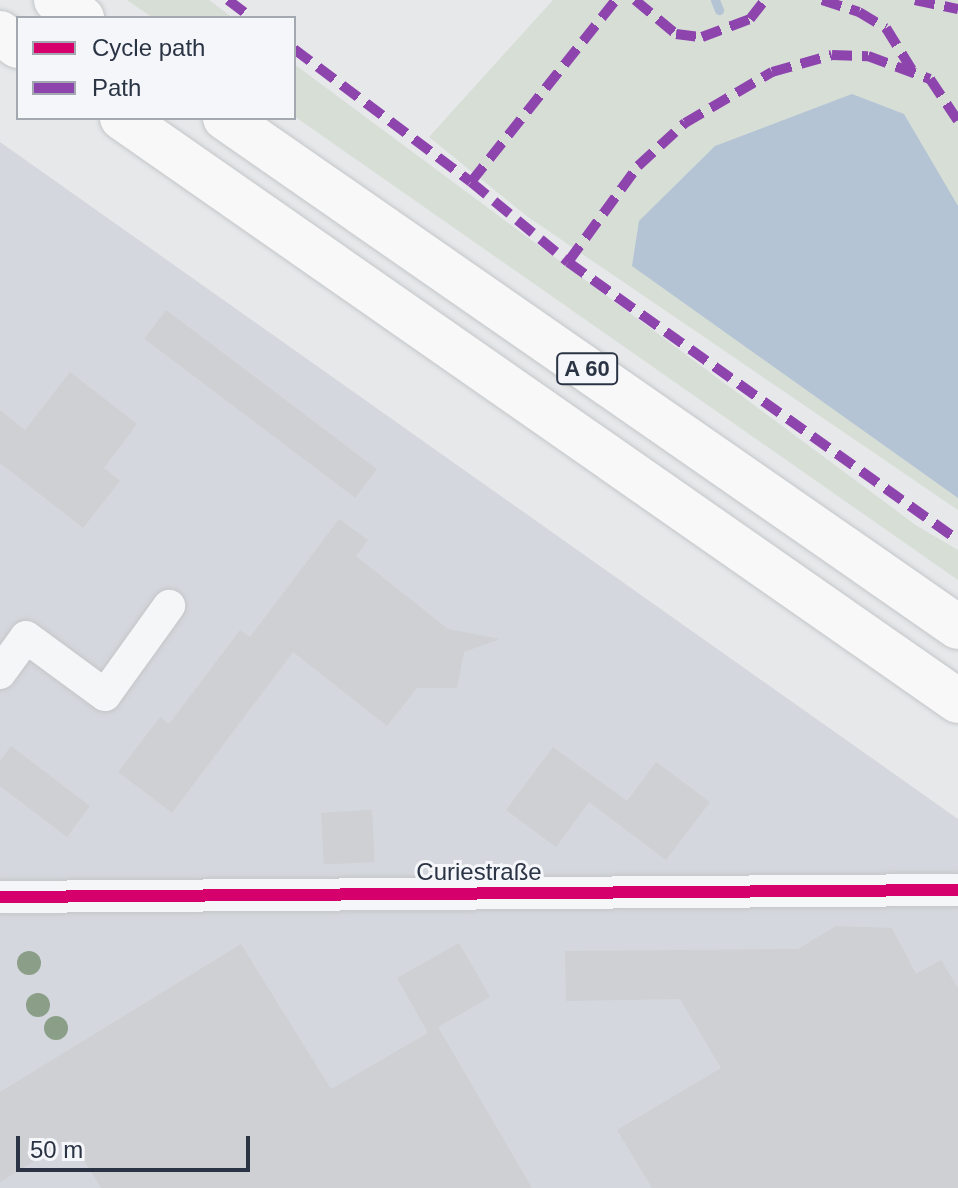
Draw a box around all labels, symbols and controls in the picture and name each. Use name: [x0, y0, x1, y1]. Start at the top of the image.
legend: [16, 16, 296, 120]
text: Cycle path: [92, 34, 205, 61]
text: Path: [92, 74, 141, 101]
road number: A 60: [555, 351, 619, 387]
street label: Curiestraße: [416, 858, 542, 886]
scale bar: [20, 1120, 254, 1170]
text: 50 m: [30, 1136, 83, 1163]

